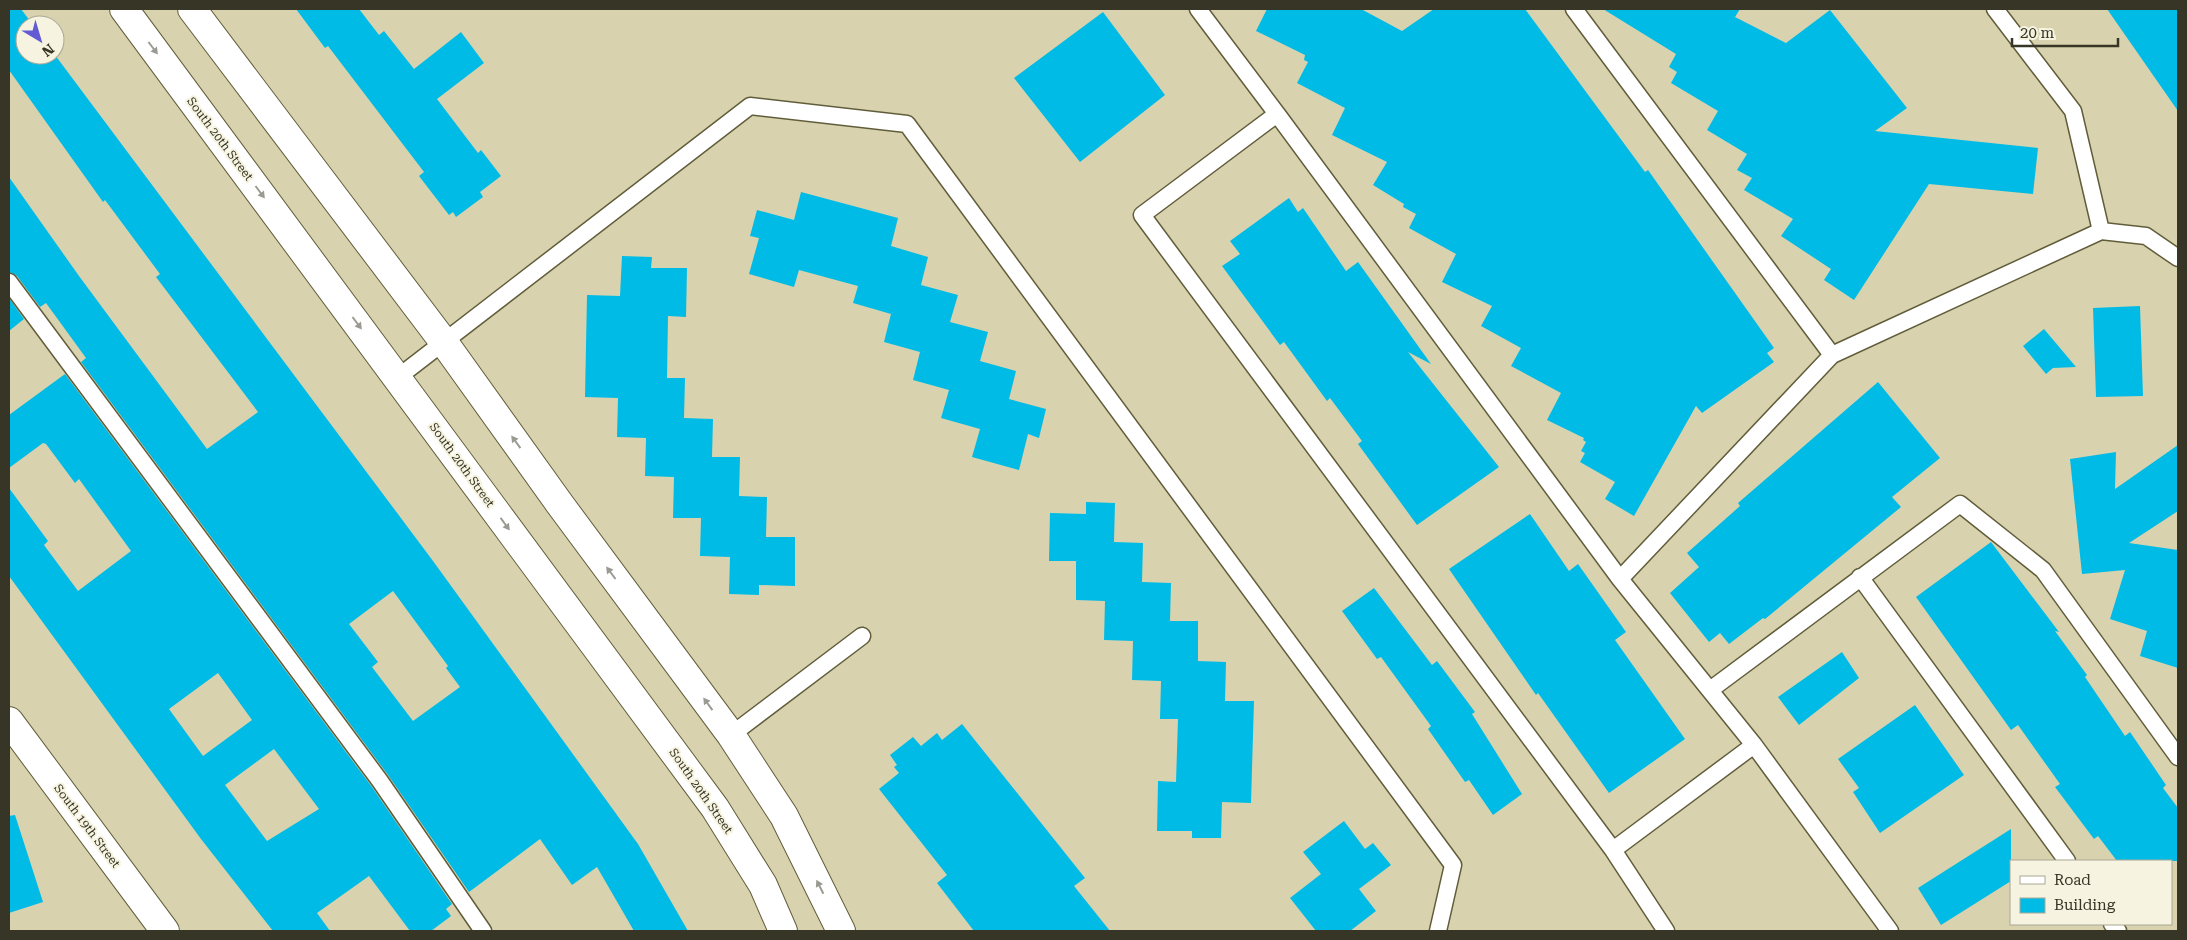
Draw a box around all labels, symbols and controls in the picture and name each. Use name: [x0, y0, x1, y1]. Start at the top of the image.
north arrow: [15, 15, 65, 65]
scale bar: [2012, 15, 2118, 47]
text: 20 m: [2020, 24, 2055, 42]
text: N: [39, 41, 57, 60]
one-way arrow: [147, 41, 158, 54]
street label: South 20th Street: [184, 94, 256, 184]
one-way arrow: [255, 185, 265, 199]
one-way arrow: [351, 316, 362, 329]
street label: South 20th Street: [427, 420, 498, 510]
one-way arrow: [511, 435, 521, 449]
one-way arrow: [500, 517, 510, 531]
one-way arrow: [606, 567, 617, 580]
one-way arrow: [703, 697, 713, 711]
street label: South 20th Street: [666, 746, 736, 837]
street label: South 19th Street: [51, 781, 123, 871]
legend: [2010, 860, 2172, 925]
text: Road: [2054, 871, 2091, 889]
one-way arrow: [816, 880, 824, 894]
text: Building: [2054, 896, 2116, 914]

